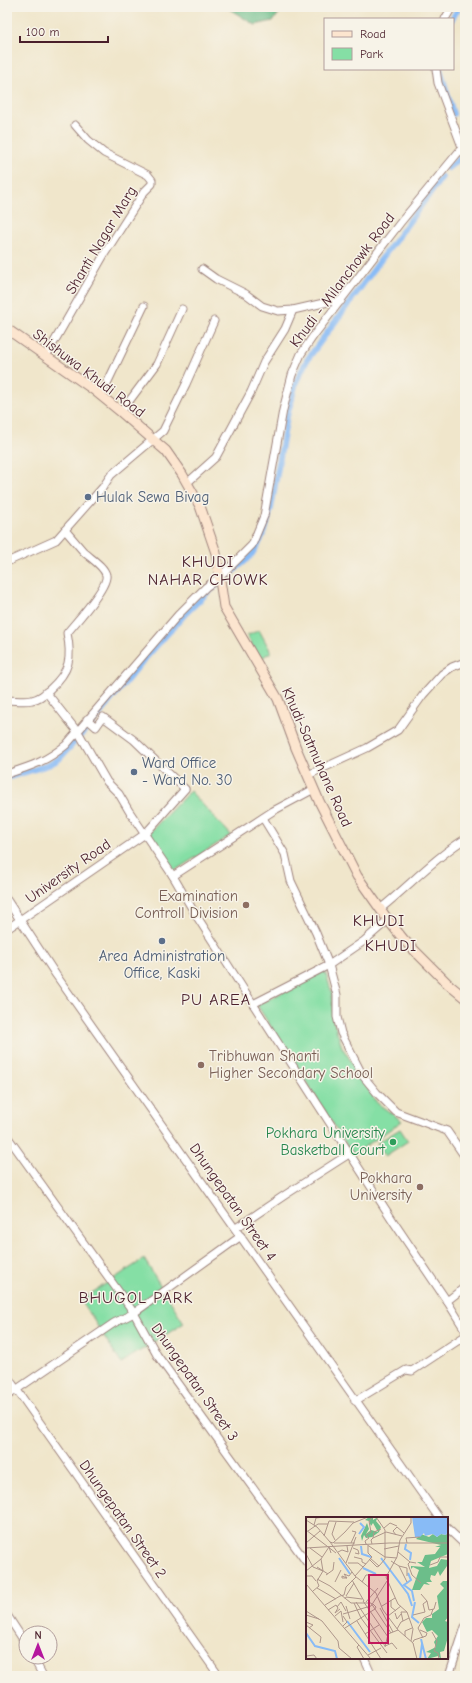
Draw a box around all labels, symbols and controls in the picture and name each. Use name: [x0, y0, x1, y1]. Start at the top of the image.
scale bar: [20, 18, 108, 44]
legend: [324, 18, 454, 70]
text: 100 m: [26, 25, 59, 39]
text: Road: [360, 27, 386, 41]
text: Park: [360, 47, 383, 61]
street label: Shanti Nagar Marg: [62, 183, 140, 297]
street label: Khudi - Milanchowk Road: [286, 209, 398, 351]
street label: Shishuwa Khudi Road: [29, 325, 149, 421]
place label: Hulak Sewa Bivag: [96, 488, 209, 506]
marker: Hulak Sewa Bivag: [83, 492, 93, 502]
district label: KHUDI NAHAR CHOWK: [148, 553, 268, 589]
street label: Khudi-Satmuhane Road: [278, 684, 356, 830]
place label: Ward Office - Ward No. 30: [142, 754, 233, 789]
marker: Ward Office - Ward No. 30: [129, 767, 139, 777]
street label: University Road: [22, 835, 114, 907]
place label: Examination Controll Division: [135, 887, 238, 922]
marker: Examination Controll Division: [241, 900, 251, 910]
district label: KHUDI: [353, 912, 405, 930]
marker: Area Administration Office, Kaski: [157, 936, 167, 946]
district label: KHUDI: [365, 937, 417, 955]
place label: Area Administration Office, Kaski: [99, 947, 225, 982]
district label: PU AREA: [181, 991, 251, 1009]
place label: Tribhuwan Shanti Higher Secondary School: [209, 1047, 373, 1082]
marker: Tribhuwan Shanti Higher Secondary School: [196, 1060, 206, 1070]
place label: Pokhara University Basketball Court: [266, 1124, 386, 1159]
marker: Pokhara University Basketball Court: [388, 1137, 398, 1147]
street label: Dhungepatan Street 4: [186, 1140, 280, 1264]
place label: Pokhara University: [350, 1169, 412, 1204]
marker: Pokhara University: [415, 1182, 425, 1192]
district label: BHUGOL PARK: [79, 1289, 193, 1307]
street label: Dhungepatan Street 3: [148, 1320, 242, 1444]
street label: Dhungepatan Street 2: [75, 1457, 171, 1581]
inset map: [306, 1517, 448, 1659]
north arrow: [18, 1625, 58, 1665]
text: N: [34, 1629, 42, 1642]

